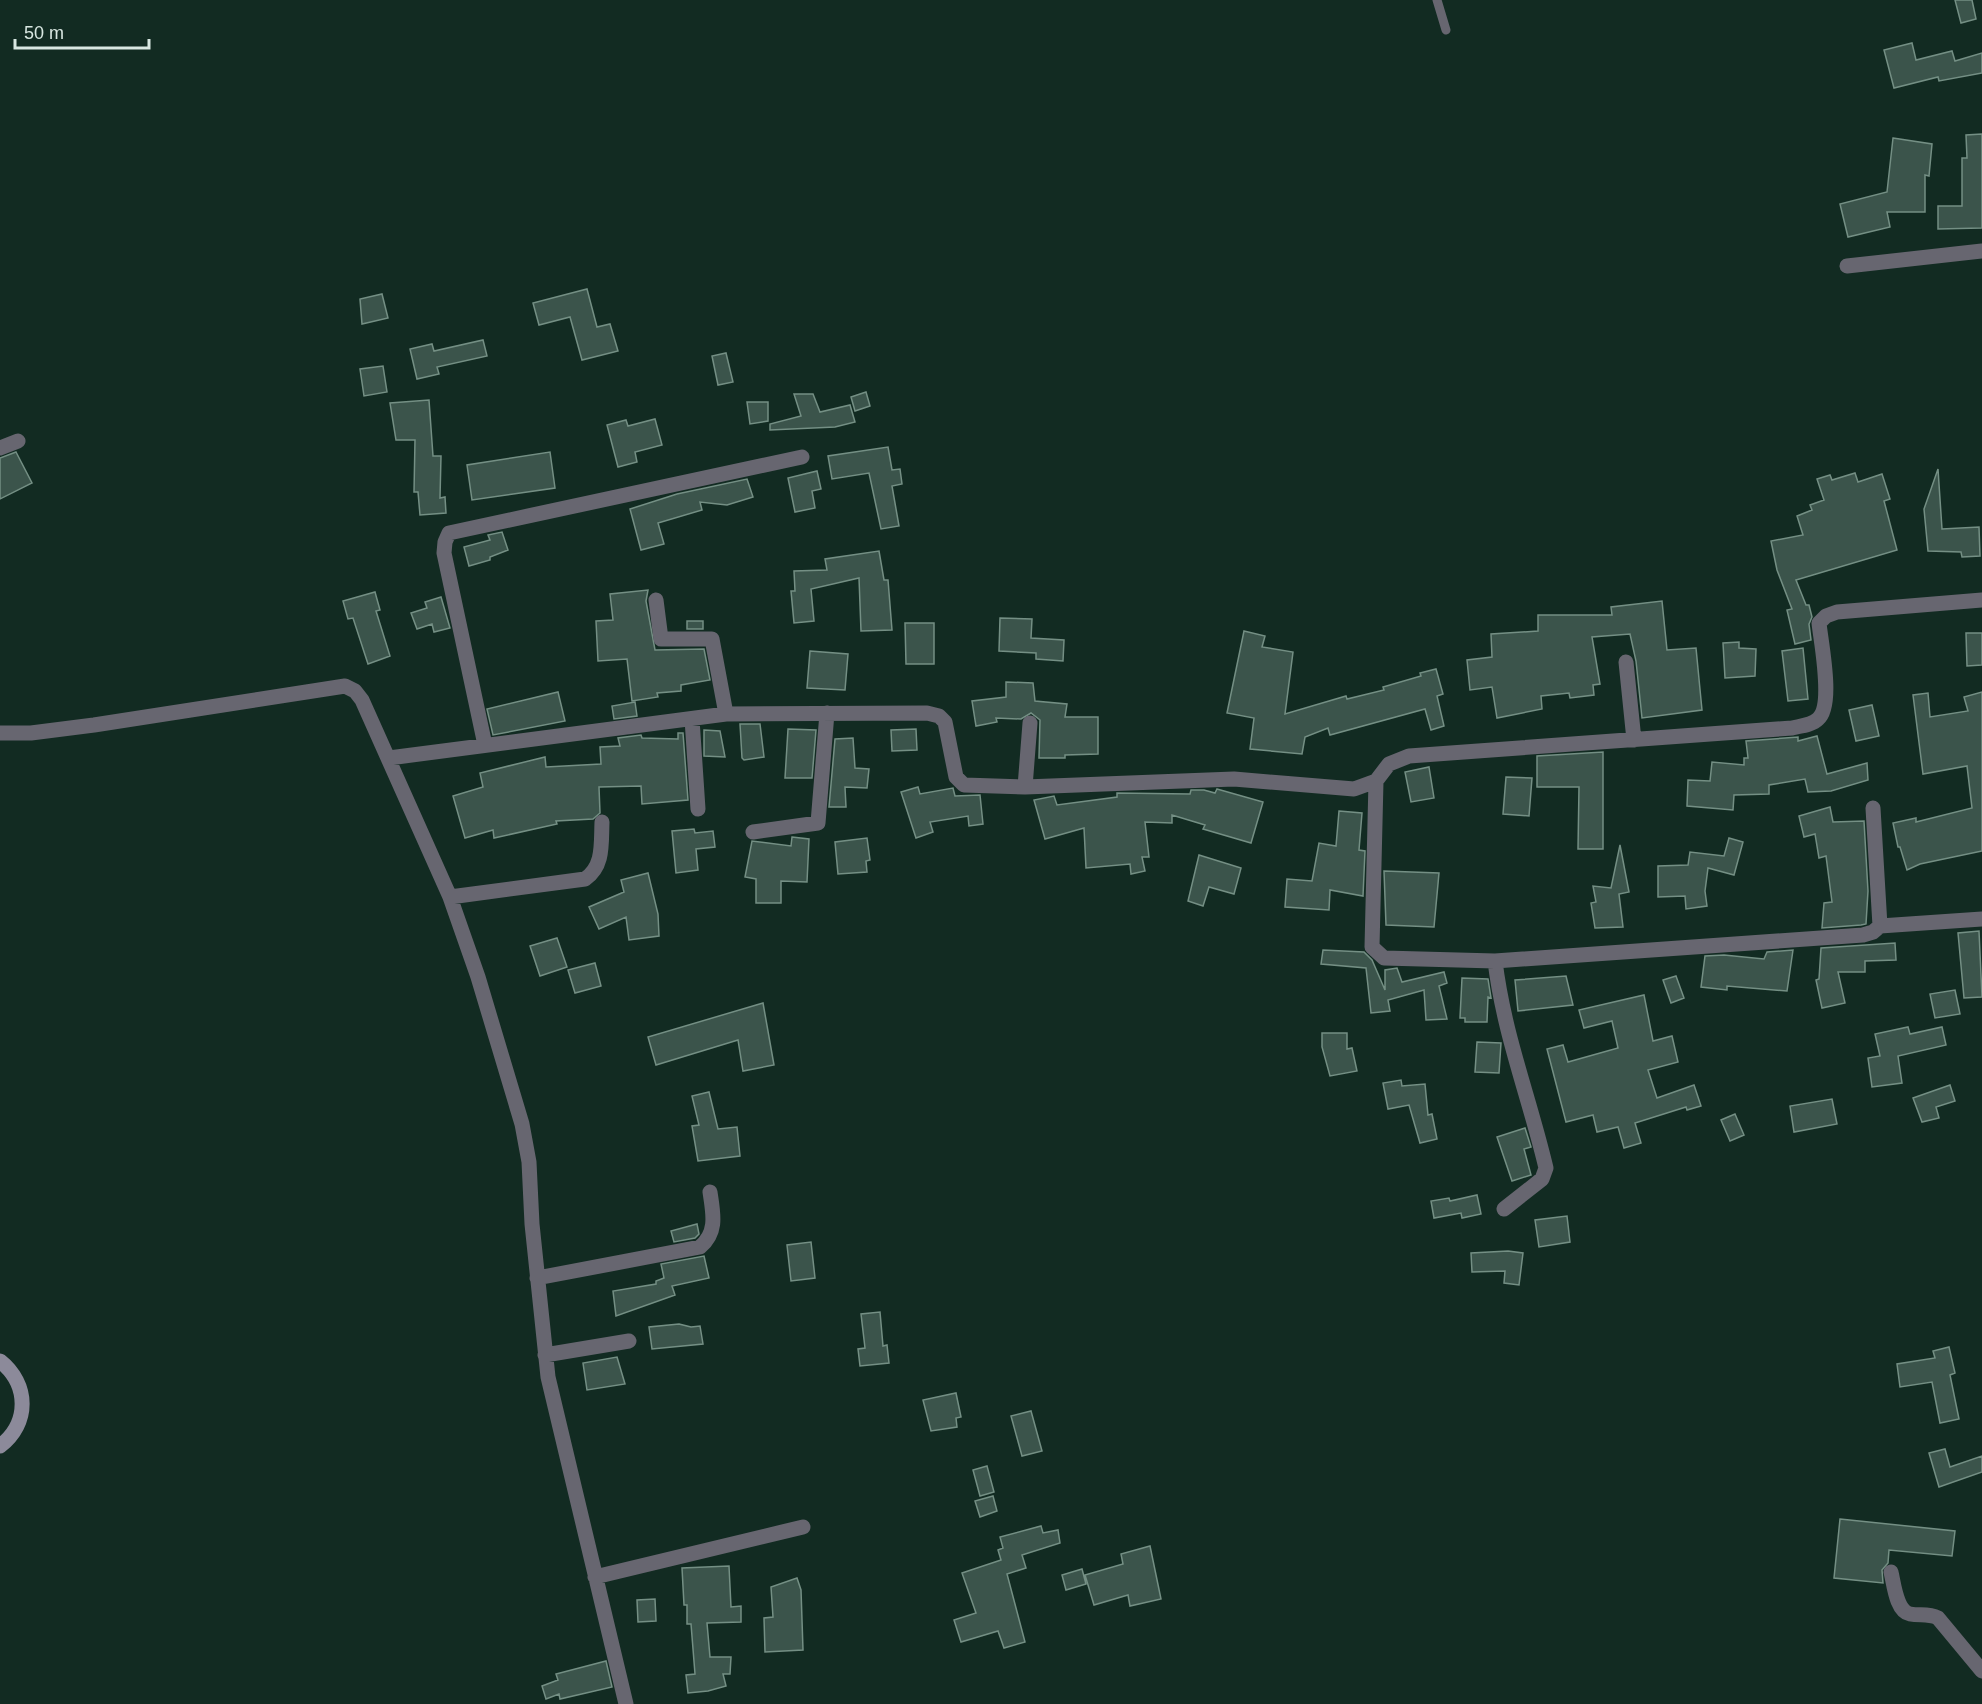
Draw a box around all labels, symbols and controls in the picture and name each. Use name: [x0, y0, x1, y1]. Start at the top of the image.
scale bar: [15, 12, 148, 50]
text: 50 m: [24, 23, 64, 43]

